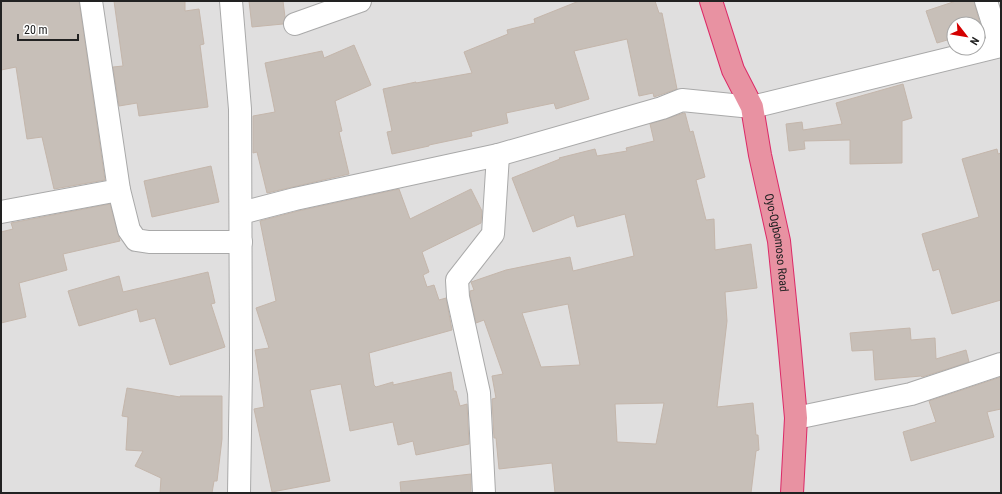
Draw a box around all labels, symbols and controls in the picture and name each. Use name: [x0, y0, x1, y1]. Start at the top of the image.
scale bar: [18, 16, 78, 42]
north arrow: [946, 16, 986, 56]
text: 20 m: [24, 23, 48, 37]
text: N: [967, 35, 981, 47]
street label: Oyo-Ogbomoso Road: [762, 192, 791, 293]

